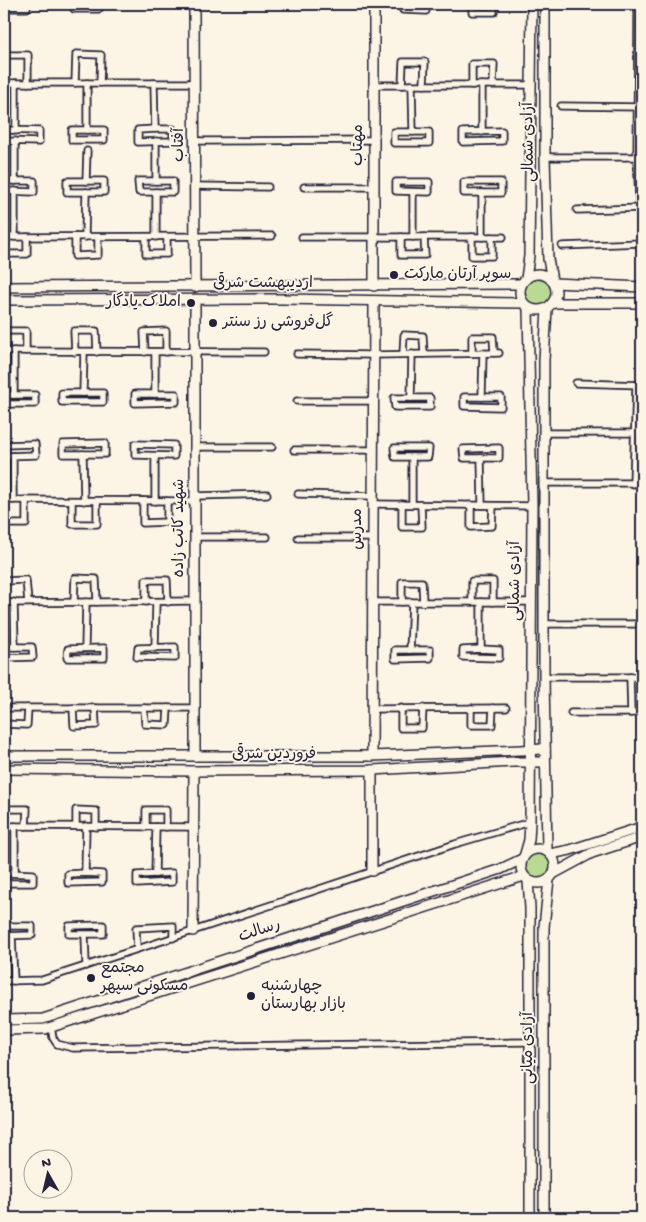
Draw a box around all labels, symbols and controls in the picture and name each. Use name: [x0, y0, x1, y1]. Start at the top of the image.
street label: آزادی شمالی: [519, 101, 540, 182]
street label: مهتاب: [350, 124, 369, 166]
street label: آفتاب: [170, 127, 190, 162]
place label: سوپر آرتان مارکت: [404, 265, 512, 285]
marker: سوپر آرتان مارکت: [388, 269, 400, 281]
street label: اردیبهشت شرقی: [213, 271, 313, 294]
place label: املاک یادگار: [104, 291, 181, 313]
marker: املاک یادگار: [185, 297, 197, 309]
place label: گل‌فروشی رز سنتر: [221, 311, 333, 333]
marker: گل‌فروشی رز سنتر: [207, 317, 219, 329]
street label: شهید کاتب زاده: [171, 479, 190, 577]
street label: مدرس: [349, 508, 368, 550]
street label: آزادی شمالی: [506, 540, 526, 621]
street label: فروردین شرقی: [232, 742, 316, 765]
street label: رسالت: [237, 916, 283, 948]
place label: مجتمع مسکونی سپهر: [99, 960, 188, 997]
marker: مجتمع مسکونی سپهر: [85, 972, 97, 984]
place label: چهارشنبه بازار بهارستان: [261, 978, 346, 1015]
marker: چهارشنبه بازار بهارستان: [245, 990, 257, 1002]
street label: آزادی میانی: [519, 1011, 539, 1084]
north arrow: [22, 1150, 72, 1200]
text: N: [41, 1155, 52, 1173]

